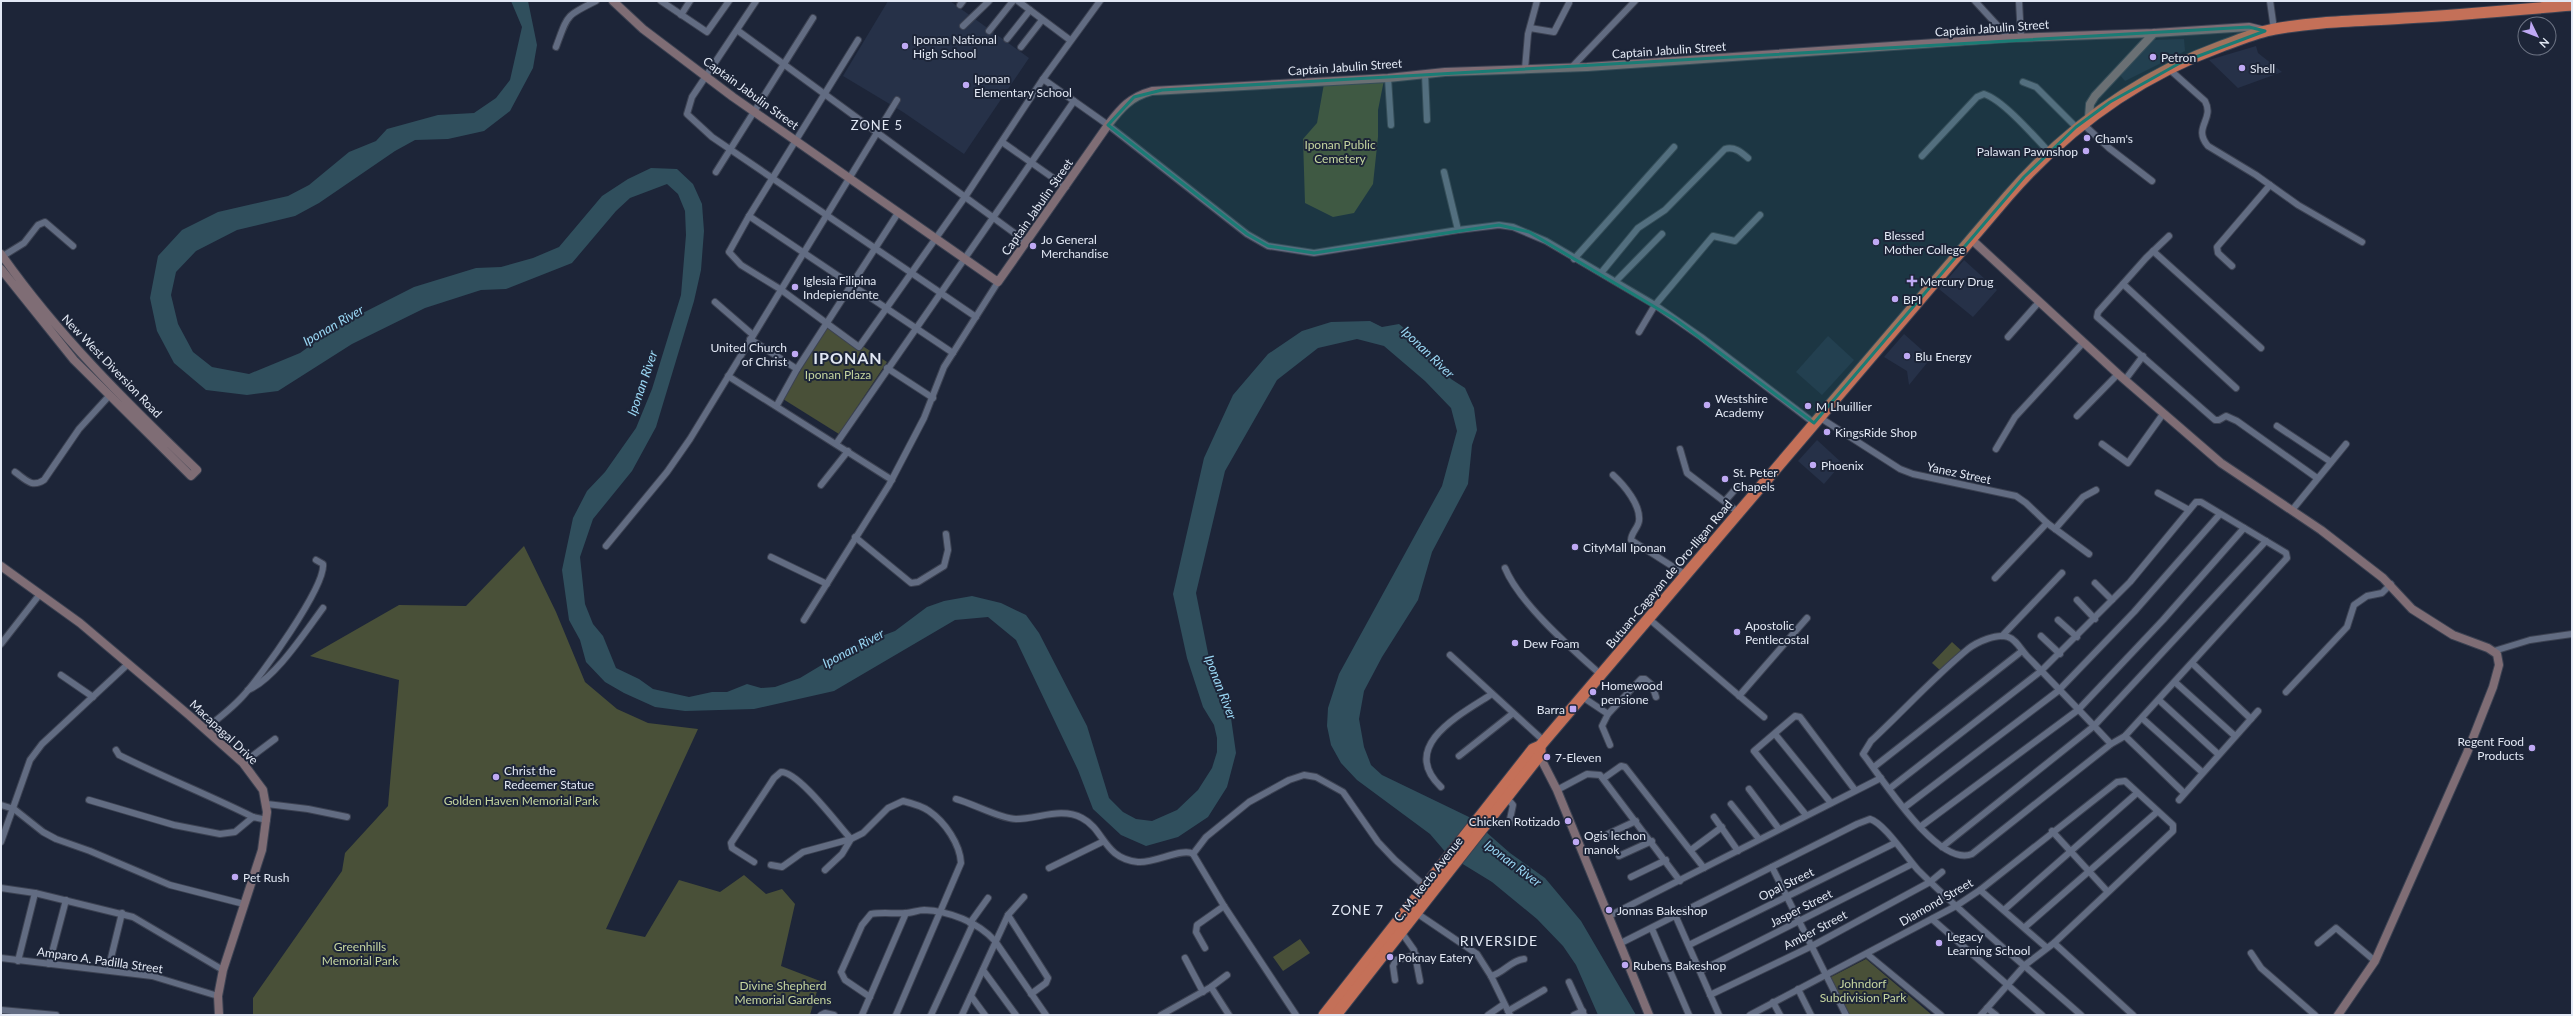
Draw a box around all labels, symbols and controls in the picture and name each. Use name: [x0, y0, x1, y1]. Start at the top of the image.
street label: Captain Jabulin Street: [1934, 16, 2050, 39]
north arrow: [2517, 16, 2557, 56]
place label: Iponan National High School: [913, 32, 997, 61]
text: N: [2537, 36, 2552, 51]
street label: Captain Jabulin Street: [1611, 38, 1727, 61]
marker: Iponan National High School: [900, 41, 910, 51]
place label: Petron: [2161, 50, 2196, 65]
marker: Petron: [2148, 52, 2158, 62]
street label: Captain Jabulin Street: [700, 53, 802, 133]
street label: Captain Jabulin Street: [1287, 55, 1403, 78]
place label: Shell: [2250, 61, 2275, 76]
marker: Shell: [2237, 63, 2247, 73]
place label: Iponan Elementary School: [974, 71, 1072, 100]
marker: Iponan Elementary School: [961, 80, 971, 90]
district label: ZONE 5: [851, 117, 903, 133]
place label: Cham's: [2095, 131, 2133, 146]
marker: Cham's: [2082, 133, 2092, 143]
park label: Iponan Public Cemetery: [1304, 137, 1376, 166]
place label: Palawan Pawnshop: [1977, 144, 2078, 159]
marker: Palawan Pawnshop: [2081, 146, 2091, 156]
street label: Captain Jabulin Street: [998, 155, 1076, 258]
place label: Blessed Mother College: [1884, 228, 1965, 257]
place label: Jo General Merchandise: [1041, 232, 1109, 261]
marker: Blessed Mother College: [1871, 237, 1881, 247]
marker: Jo General Merchandise: [1028, 241, 1038, 251]
place label: Iglesia Filipina Indepiendente: [803, 273, 879, 302]
place label: Mercury Drug: [1920, 274, 1993, 289]
marker: Mercury Drug: [1907, 276, 1917, 286]
marker: Iglesia Filipina Indepiendente: [790, 282, 800, 292]
place label: BPI: [1903, 292, 1921, 307]
marker: BPI: [1890, 294, 1900, 304]
water label: Iponan River: [300, 301, 367, 349]
street label: New West Diversion Road: [59, 311, 165, 421]
water label: Iponan River: [1398, 323, 1458, 382]
place label: United Church of Christ: [710, 340, 788, 369]
water label: Iponan River: [623, 348, 661, 418]
district label: IPONAN: [813, 348, 883, 367]
marker: United Church of Christ: [790, 349, 800, 359]
place label: Blu Energy: [1915, 349, 1972, 364]
marker: Blu Energy: [1902, 351, 1912, 361]
park label: Iponan Plaza: [805, 367, 871, 382]
place label: Westshire Academy: [1715, 391, 1768, 420]
place label: M Lhuillier: [1816, 399, 1873, 414]
marker: Westshire Academy: [1702, 400, 1712, 410]
marker: M Lhuillier: [1803, 401, 1813, 411]
place label: KingsRide Shop: [1835, 425, 1917, 440]
marker: KingsRide Shop: [1822, 427, 1832, 437]
place label: Phoenix: [1821, 458, 1864, 473]
street label: Yanez Street: [1926, 459, 1993, 487]
marker: Phoenix: [1808, 460, 1818, 470]
place label: St. Peter Chapels: [1733, 465, 1778, 494]
marker: St. Peter Chapels: [1720, 474, 1730, 484]
street label: Butuan-Cagayan de Oro-Iligan Road: [1603, 497, 1735, 651]
place label: CityMall Iponan: [1583, 540, 1666, 555]
marker: CityMall Iponan: [1570, 542, 1580, 552]
place label: Apostolic Pentlecostal: [1745, 618, 1809, 647]
water label: Iponan River: [819, 625, 887, 671]
marker: Apostolic Pentlecostal: [1732, 627, 1742, 637]
place label: Dew Foam: [1523, 636, 1580, 651]
marker: Dew Foam: [1510, 638, 1520, 648]
water label: Iponan River: [1201, 653, 1241, 722]
place label: Homewood pensione: [1601, 678, 1663, 707]
marker: Homewood pensione: [1588, 687, 1598, 697]
street label: Macapagal Drive: [187, 696, 261, 768]
place label: Barra: [1537, 702, 1565, 717]
marker: Barra: [1568, 704, 1578, 714]
place label: Regent Food Products: [2457, 734, 2524, 763]
marker: Regent Food Products: [2527, 743, 2537, 753]
place label: 7-Eleven: [1555, 750, 1601, 765]
marker: 7-Eleven: [1542, 752, 1552, 762]
place label: Christ the Redeemer Statue: [504, 763, 594, 792]
marker: Christ the Redeemer Statue: [491, 772, 501, 782]
park label: Golden Haven Memorial Park: [444, 793, 599, 808]
place label: Chicken Rotizado: [1469, 814, 1560, 829]
marker: Chicken Rotizado: [1563, 816, 1573, 826]
place label: Ogis lechon manok: [1584, 828, 1646, 857]
street label: C. M. Recto Avenue: [1390, 834, 1466, 924]
water label: Iponan River: [1481, 836, 1545, 890]
marker: Ogis lechon manok: [1571, 837, 1581, 847]
street label: Opal Street: [1756, 864, 1817, 904]
place label: Pet Rush: [243, 870, 289, 885]
marker: Pet Rush: [230, 872, 240, 882]
street label: Diamond Street: [1896, 875, 1976, 929]
street label: Jasper Street: [1767, 886, 1835, 930]
district label: ZONE 7: [1332, 902, 1384, 918]
place label: Jonnas Bakeshop: [1617, 903, 1708, 918]
marker: Jonnas Bakeshop: [1604, 905, 1614, 915]
street label: Amber Street: [1781, 907, 1850, 953]
place label: Legacy Learning School: [1947, 929, 2030, 958]
district label: RIVERSIDE: [1460, 932, 1538, 949]
marker: Legacy Learning School: [1934, 938, 1944, 948]
park label: Greenhills Memorial Park: [322, 939, 399, 968]
street label: Amparo A. Padilla Street: [36, 944, 165, 976]
place label: Poknay Eatery: [1398, 950, 1474, 965]
marker: Poknay Eatery: [1385, 952, 1395, 962]
place label: Rubens Bakeshop: [1633, 958, 1726, 973]
marker: Rubens Bakeshop: [1620, 960, 1630, 970]
park label: Johndorf Subdivision Park: [1820, 976, 1907, 1005]
park label: Divine Shepherd Memorial Gardens: [735, 978, 831, 1007]

